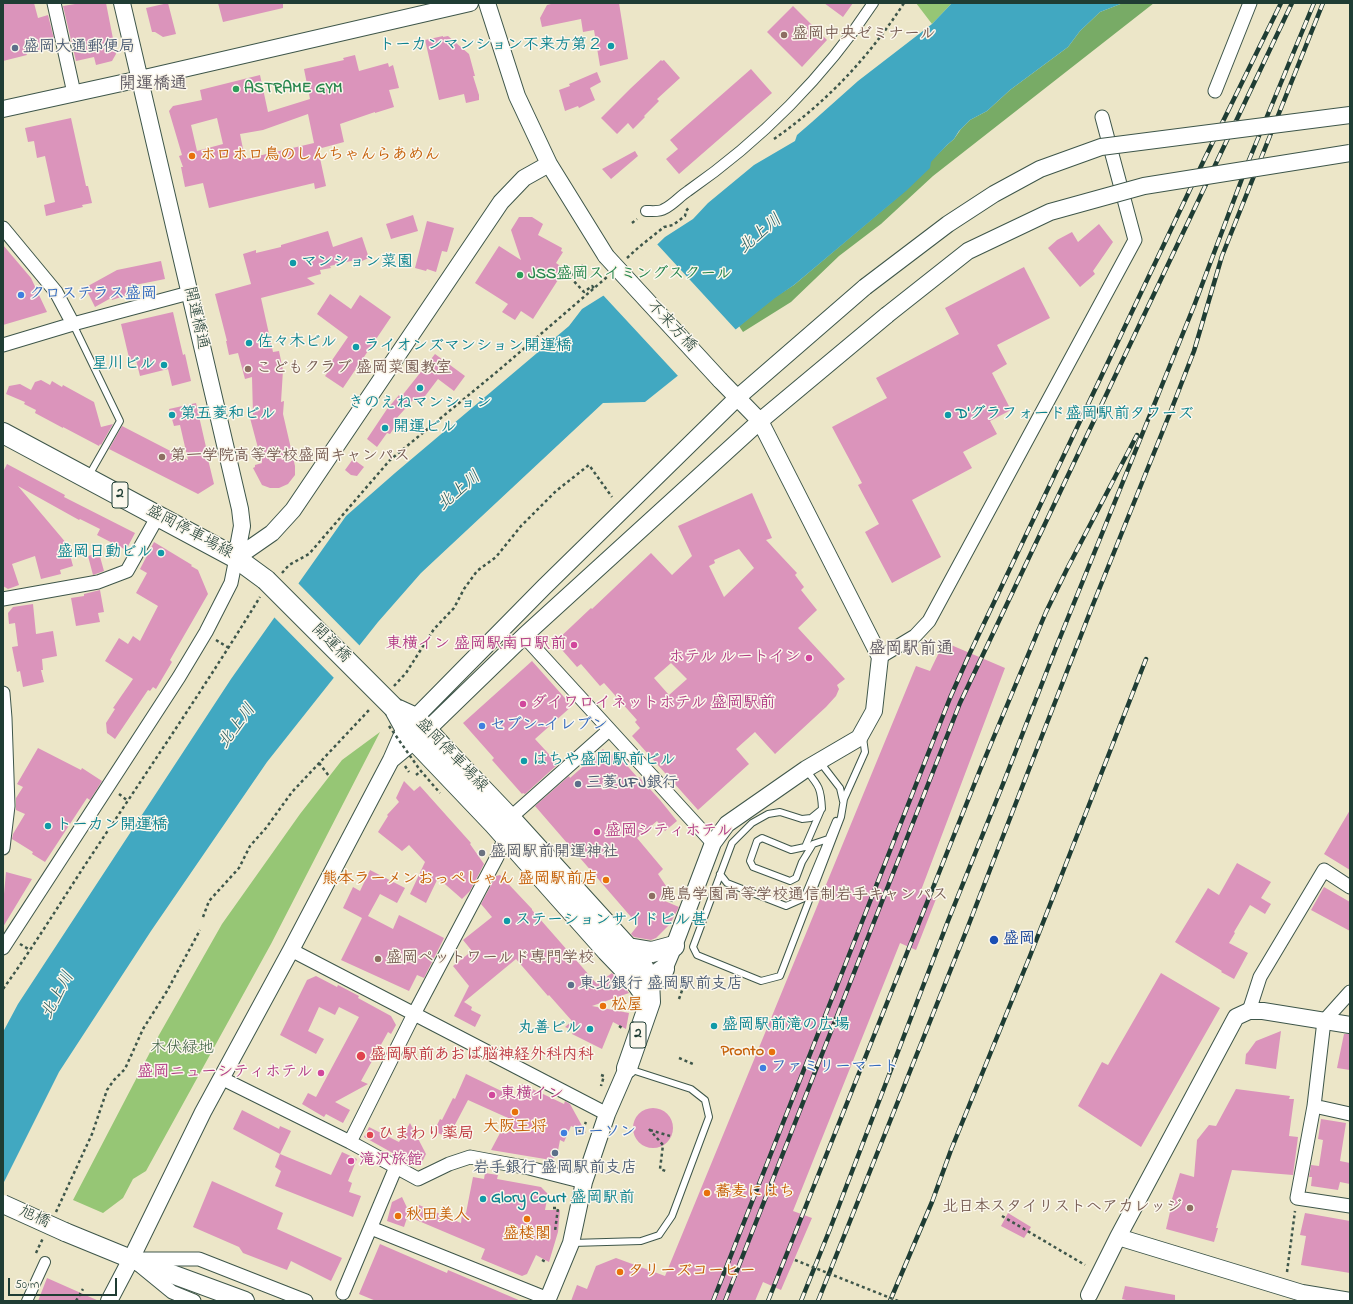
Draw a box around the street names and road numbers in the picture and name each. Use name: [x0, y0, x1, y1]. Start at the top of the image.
street label: 開運橋通: [178, 285, 212, 351]
street label: 不来方橋: [642, 297, 700, 357]
road number: 2: [112, 482, 128, 508]
street label: 盛岡停車場線: [142, 502, 236, 564]
street label: 開運橋: [306, 620, 354, 668]
street label: 盛岡停車場線: [411, 715, 491, 797]
road number: 2: [630, 1022, 646, 1048]
street label: 旭橋: [15, 1203, 53, 1233]

